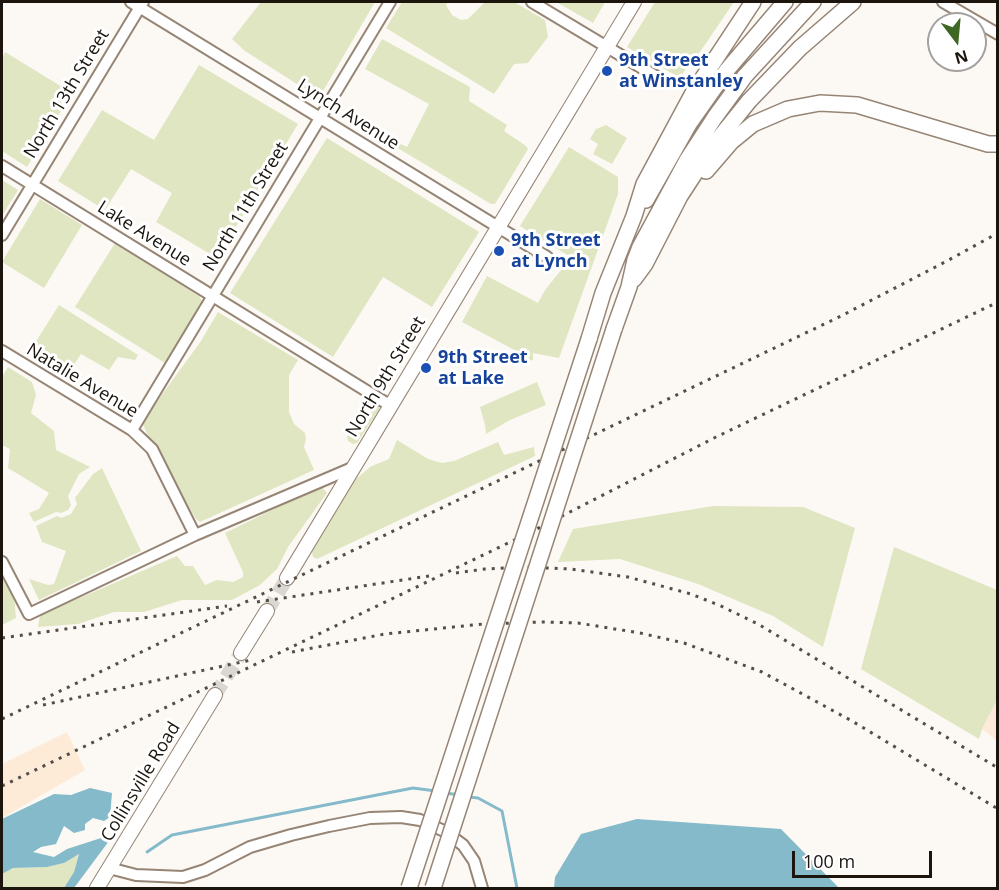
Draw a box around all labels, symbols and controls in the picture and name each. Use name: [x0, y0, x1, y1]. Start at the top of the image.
north arrow: [927, 12, 987, 72]
street label: North 13th Street: [20, 25, 114, 163]
text: N: [952, 45, 971, 70]
place label: 9th Street at Winstanley: [619, 50, 743, 92]
marker: 9th Street at Winstanley: [600, 64, 614, 78]
street label: Lynch Avenue: [293, 75, 403, 155]
street label: North 11th Street: [199, 138, 293, 276]
street label: Lake Avenue: [93, 197, 195, 271]
place label: 9th Street at Lynch: [511, 230, 601, 272]
marker: 9th Street at Lynch: [492, 244, 506, 258]
street label: North 9th Street: [342, 313, 430, 441]
street label: Natalie Avenue: [22, 339, 142, 423]
place label: 9th Street at Lake: [438, 347, 528, 389]
marker: 9th Street at Lake: [419, 361, 433, 375]
street label: Collinsville Road: [97, 718, 185, 846]
scale bar: [795, 839, 934, 877]
text: 100 m: [803, 849, 855, 873]

